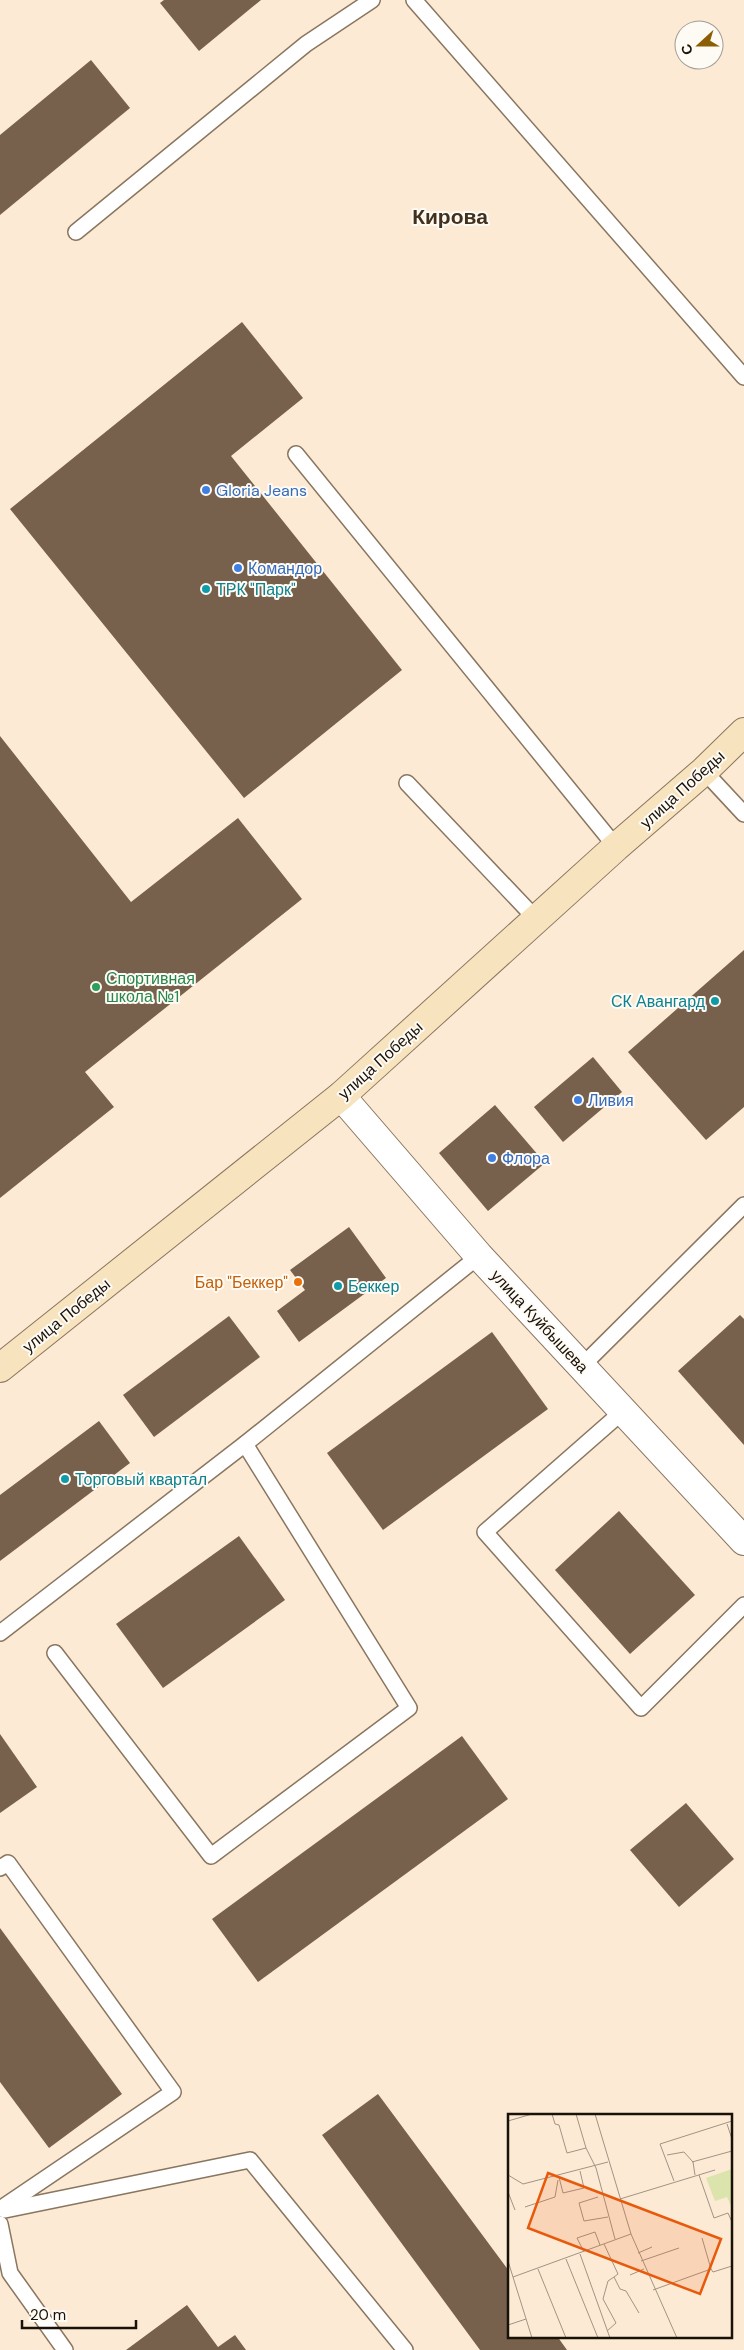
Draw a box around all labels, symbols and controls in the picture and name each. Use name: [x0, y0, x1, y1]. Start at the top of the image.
north arrow: [674, 20, 724, 70]
text: С: [677, 42, 697, 58]
district label: Кирова: [412, 203, 488, 231]
place label: Gloria Jeans: [216, 480, 307, 501]
marker: Gloria Jeans: [200, 484, 212, 496]
place label: Командор: [248, 558, 322, 579]
marker: Командор: [232, 562, 244, 574]
place label: ТРК "Парк": [216, 579, 296, 600]
marker: ТРК "Парк": [200, 583, 212, 595]
street label: улица Победы: [636, 746, 729, 833]
place label: Спортивная школа №1: [106, 968, 195, 1007]
marker: Спортивная школа №1: [90, 981, 102, 993]
place label: СК Авангард: [611, 991, 706, 1012]
marker: СК Авангард: [709, 995, 721, 1007]
street label: улица Победы: [334, 1017, 427, 1104]
place label: Ливия: [588, 1090, 634, 1111]
marker: Ливия: [572, 1094, 584, 1106]
place label: Флора: [502, 1148, 550, 1169]
marker: Флора: [486, 1152, 498, 1164]
street label: улица Куйбышева: [486, 1265, 593, 1378]
place label: Бар "Беккер": [195, 1272, 288, 1293]
street label: улица Победы: [18, 1274, 115, 1357]
marker: Бар "Беккер": [292, 1276, 304, 1288]
place label: Беккер: [348, 1276, 399, 1297]
marker: Беккер: [332, 1280, 344, 1292]
place label: Торговый квартал: [75, 1469, 207, 1490]
marker: Торговый квартал: [59, 1473, 71, 1485]
inset map: [508, 2114, 732, 2338]
scale bar: [22, 2298, 136, 2330]
text: 20 m: [30, 2305, 66, 2325]

